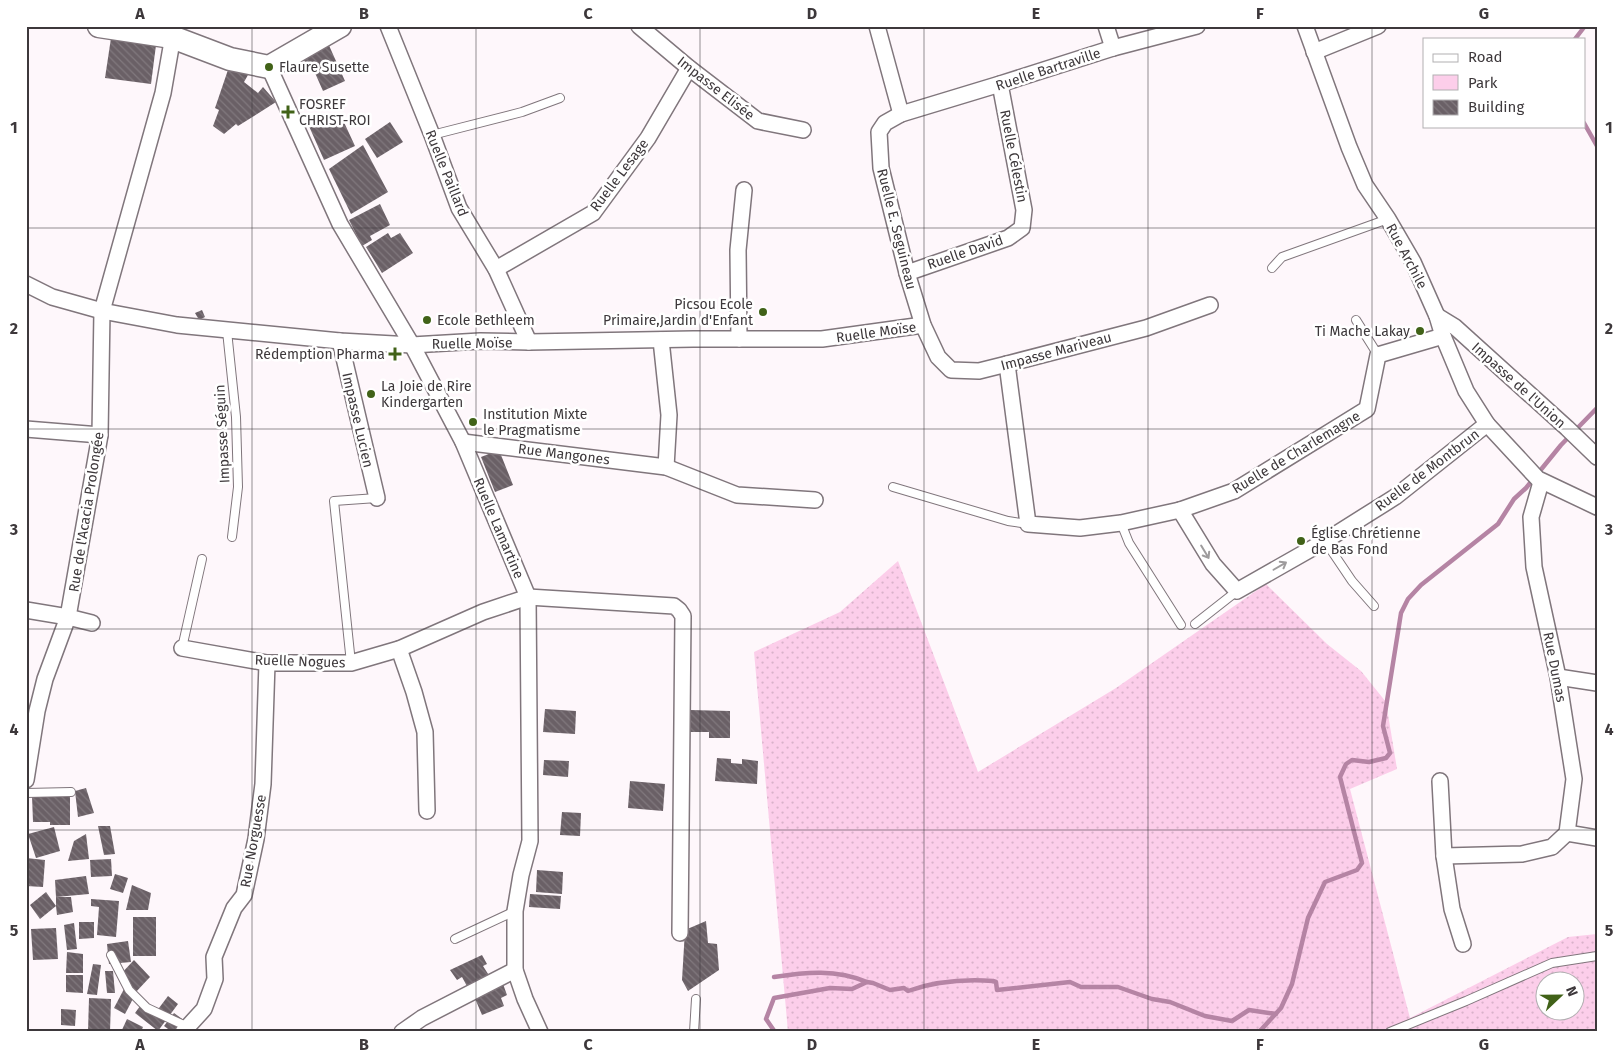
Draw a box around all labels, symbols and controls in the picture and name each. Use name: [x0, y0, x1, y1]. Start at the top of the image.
text: A: [134, 4, 145, 23]
text: B: [359, 4, 369, 23]
text: C: [583, 4, 593, 23]
text: D: [807, 4, 817, 23]
text: E: [1032, 4, 1040, 23]
text: F: [1256, 4, 1264, 23]
text: G: [1479, 4, 1489, 23]
legend: [1423, 38, 1586, 128]
street label: Ruelle Bartraville: [994, 45, 1103, 94]
text: Road: [1468, 48, 1503, 66]
street label: Impasse Elisée: [674, 53, 758, 124]
place label: Flaure Susette: [279, 59, 369, 76]
marker: Flaure Susette: [263, 61, 275, 73]
text: Park: [1468, 74, 1498, 92]
place label: FOSREF CHRIST-ROI: [299, 96, 371, 129]
text: Building: [1468, 98, 1524, 116]
marker: FOSREF CHRIST-ROI: [281, 105, 295, 119]
street label: Ruelle Célestin: [996, 108, 1031, 204]
text: 1: [10, 118, 18, 137]
text: 1: [1605, 118, 1613, 137]
street label: Ruelle Paillard: [421, 127, 472, 219]
street label: Ruelle Lesage: [587, 136, 652, 215]
street label: Ruelle E. Seguineau: [873, 167, 920, 291]
street label: Rue Archile: [1382, 221, 1431, 292]
street label: Ruelle David: [925, 232, 1005, 273]
place label: Picsou Ecole Primaire,Jardin d'Enfant: [603, 296, 754, 329]
marker: Picsou Ecole Primaire,Jardin d'Enfant: [757, 306, 769, 318]
place label: Ecole Bethleem: [437, 312, 535, 329]
marker: Ecole Bethleem: [421, 314, 433, 326]
street label: Ruelle Moïse: [835, 318, 917, 347]
text: 2: [10, 319, 18, 338]
text: 2: [1605, 319, 1613, 338]
place label: Ti Mache Lakay: [1315, 323, 1410, 340]
marker: Ti Mache Lakay: [1414, 325, 1426, 337]
street label: Impasse Mariveau: [999, 329, 1113, 374]
street label: Ruelle Moïse: [431, 334, 513, 353]
street label: Impasse de l'Union: [1468, 339, 1569, 432]
place label: Rédemption Pharma: [255, 346, 385, 363]
marker: Rédemption Pharma: [389, 348, 401, 360]
street label: Impasse Lucien: [338, 371, 377, 470]
place label: La Joie de Rire Kindergarten: [381, 378, 472, 411]
street label: Impasse Séguin: [211, 384, 234, 484]
marker: La Joie de Rire Kindergarten: [365, 388, 377, 400]
place label: Institution Mixte le Pragmatisme: [483, 406, 587, 439]
street label: Ruelle de Charlemagne: [1229, 407, 1363, 497]
marker: Institution Mixte le Pragmatisme: [467, 416, 479, 428]
street label: Ruelle de Montbrun: [1372, 426, 1483, 515]
street label: Rue de l'Acacia Prolongée: [65, 431, 108, 593]
street label: Rue Mangones: [517, 440, 611, 469]
street label: Ruelle Lamartine: [470, 475, 527, 581]
text: 3: [9, 520, 18, 539]
text: 3: [1604, 520, 1613, 539]
place label: Église Chrétienne de Bas Fond: [1311, 524, 1421, 558]
marker: Église Chrétienne de Bas Fond: [1295, 535, 1307, 547]
one-way arrow: [1201, 544, 1211, 558]
one-way arrow: [1272, 561, 1286, 571]
street label: Rue Dumas: [1539, 631, 1570, 704]
street label: Ruelle Nogues: [254, 651, 346, 672]
text: 4: [9, 720, 19, 739]
text: 4: [1604, 720, 1614, 739]
street label: Rue Norguesse: [237, 793, 270, 889]
text: 5: [10, 921, 19, 940]
text: 5: [1605, 921, 1614, 940]
north arrow: [1536, 970, 1586, 1020]
text: N: [1562, 984, 1581, 999]
text: A: [134, 1035, 145, 1054]
text: B: [359, 1035, 369, 1054]
text: C: [583, 1035, 593, 1054]
text: D: [807, 1035, 817, 1054]
text: E: [1032, 1035, 1040, 1054]
text: F: [1256, 1035, 1264, 1054]
text: G: [1479, 1035, 1489, 1054]

